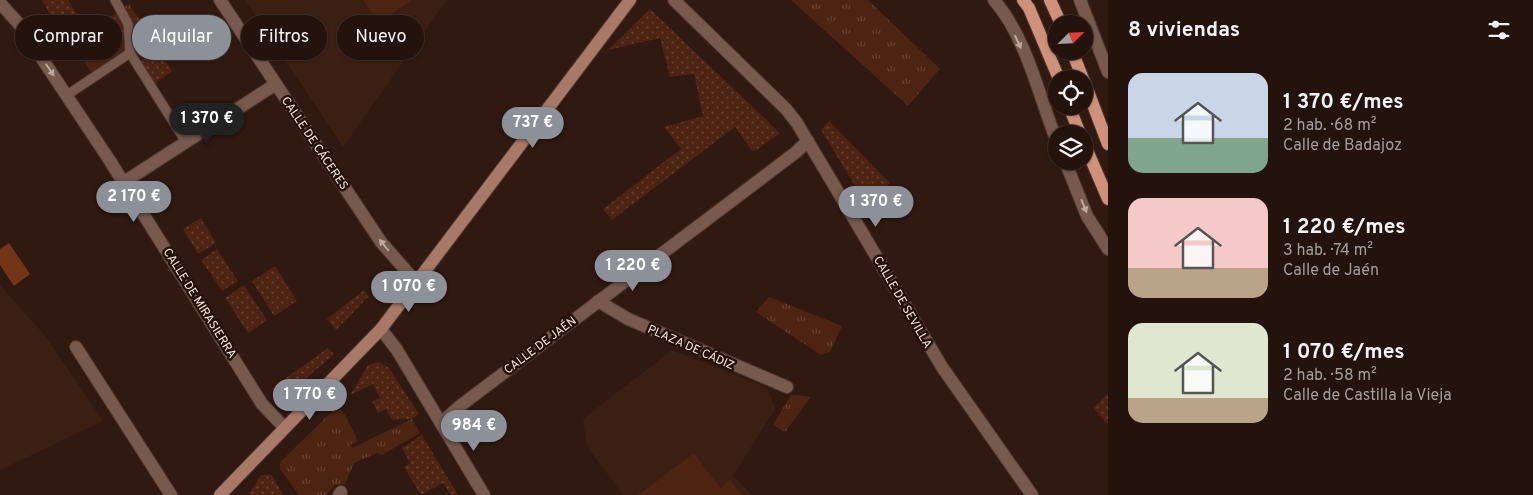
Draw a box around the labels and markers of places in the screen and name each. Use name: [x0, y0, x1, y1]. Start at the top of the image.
pin: 1 370 €: [161, 102, 253, 145]
pin: 737 €: [498, 106, 568, 149]
pin: 2 170 €: [88, 180, 180, 223]
pin: 1 370 €: [830, 186, 922, 228]
pin: 1 220 €: [587, 250, 679, 292]
pin: 1 070 €: [363, 270, 455, 313]
pin: 1 770 €: [264, 378, 356, 421]
pin: 984 €: [439, 410, 509, 452]

